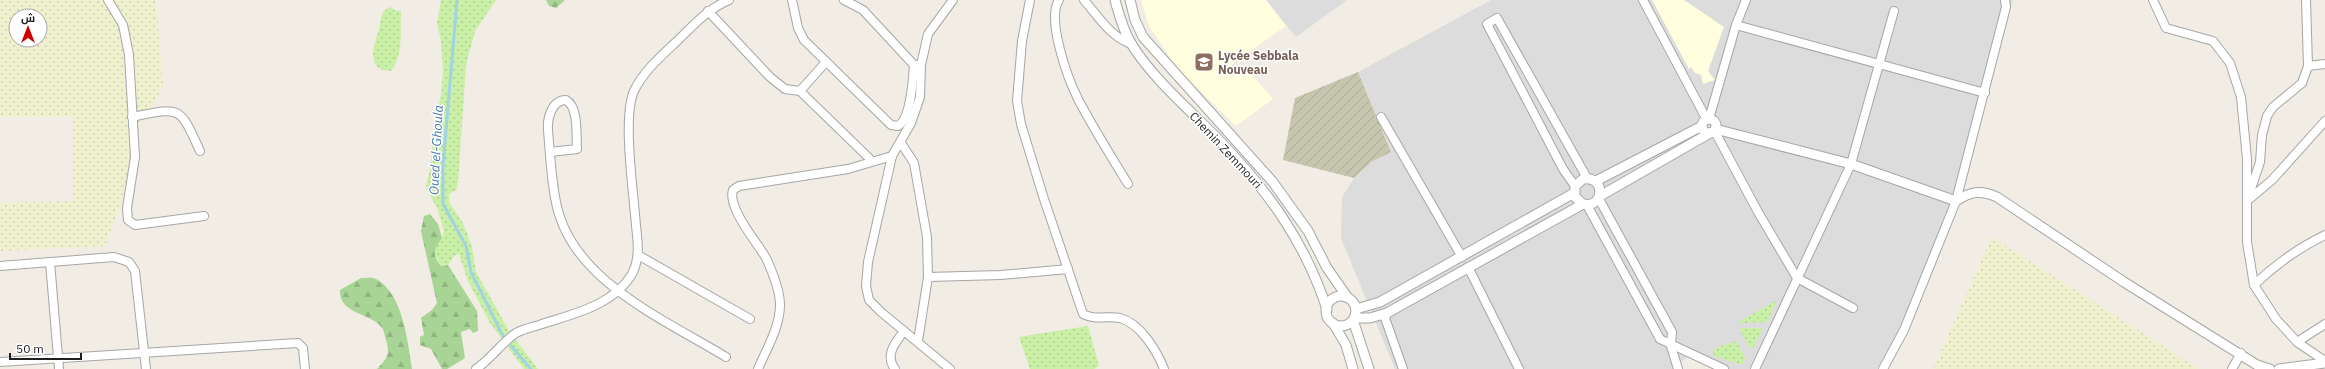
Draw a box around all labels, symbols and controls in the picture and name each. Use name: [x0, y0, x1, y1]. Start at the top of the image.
north arrow: [8, 8, 48, 48]
text: ش: [21, 11, 35, 25]
place label: Lycée Sebbala Nouveau: [1218, 48, 1299, 77]
school or university icon: Lycée Sebbala Nouveau: [1193, 51, 1215, 73]
water label: Oued el-Ghoula: [425, 105, 447, 195]
street label: Chemin Zemmouri: [1187, 109, 1265, 191]
scale bar: [10, 335, 81, 361]
text: 50 m: [16, 341, 44, 356]

